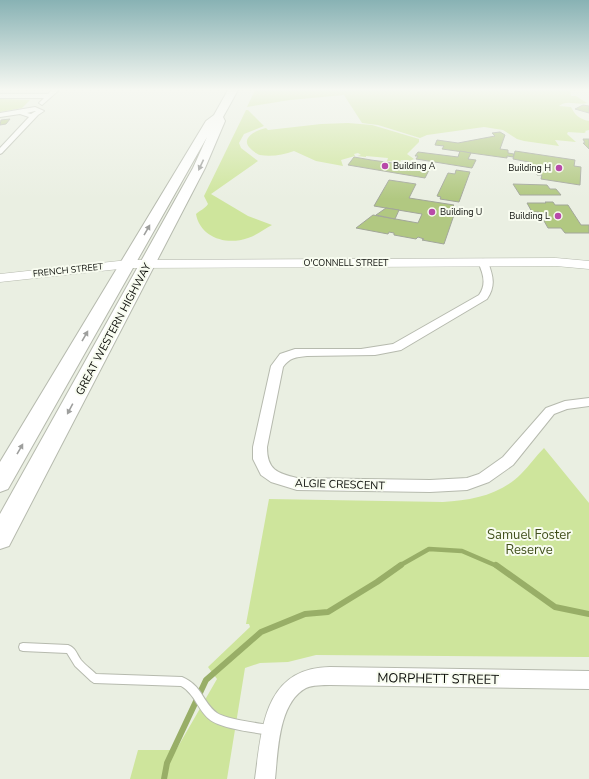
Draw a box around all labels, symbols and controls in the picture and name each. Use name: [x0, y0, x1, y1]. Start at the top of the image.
one-way arrow: [197, 159, 204, 171]
place label: Building A: [393, 160, 436, 172]
marker: Building A: [380, 161, 390, 171]
place label: Building H: [508, 162, 551, 174]
marker: Building H: [554, 163, 564, 173]
place label: Building U: [440, 206, 482, 218]
marker: Building U: [427, 207, 437, 217]
place label: Building L: [509, 210, 550, 222]
marker: Building L: [553, 211, 563, 221]
one-way arrow: [144, 224, 151, 236]
street label: O'CONNELL STREET: [304, 257, 389, 269]
street label: FRENCH STREET: [32, 260, 104, 280]
street label: GREAT WESTERN HIGHWAY: [72, 260, 155, 398]
one-way arrow: [82, 330, 89, 342]
one-way arrow: [67, 403, 73, 414]
one-way arrow: [16, 443, 23, 455]
street label: ALGIE CRESCENT: [295, 475, 386, 494]
park label: Samuel Foster Reserve: [487, 526, 571, 559]
street label: MORPHETT STREET: [377, 669, 499, 689]

